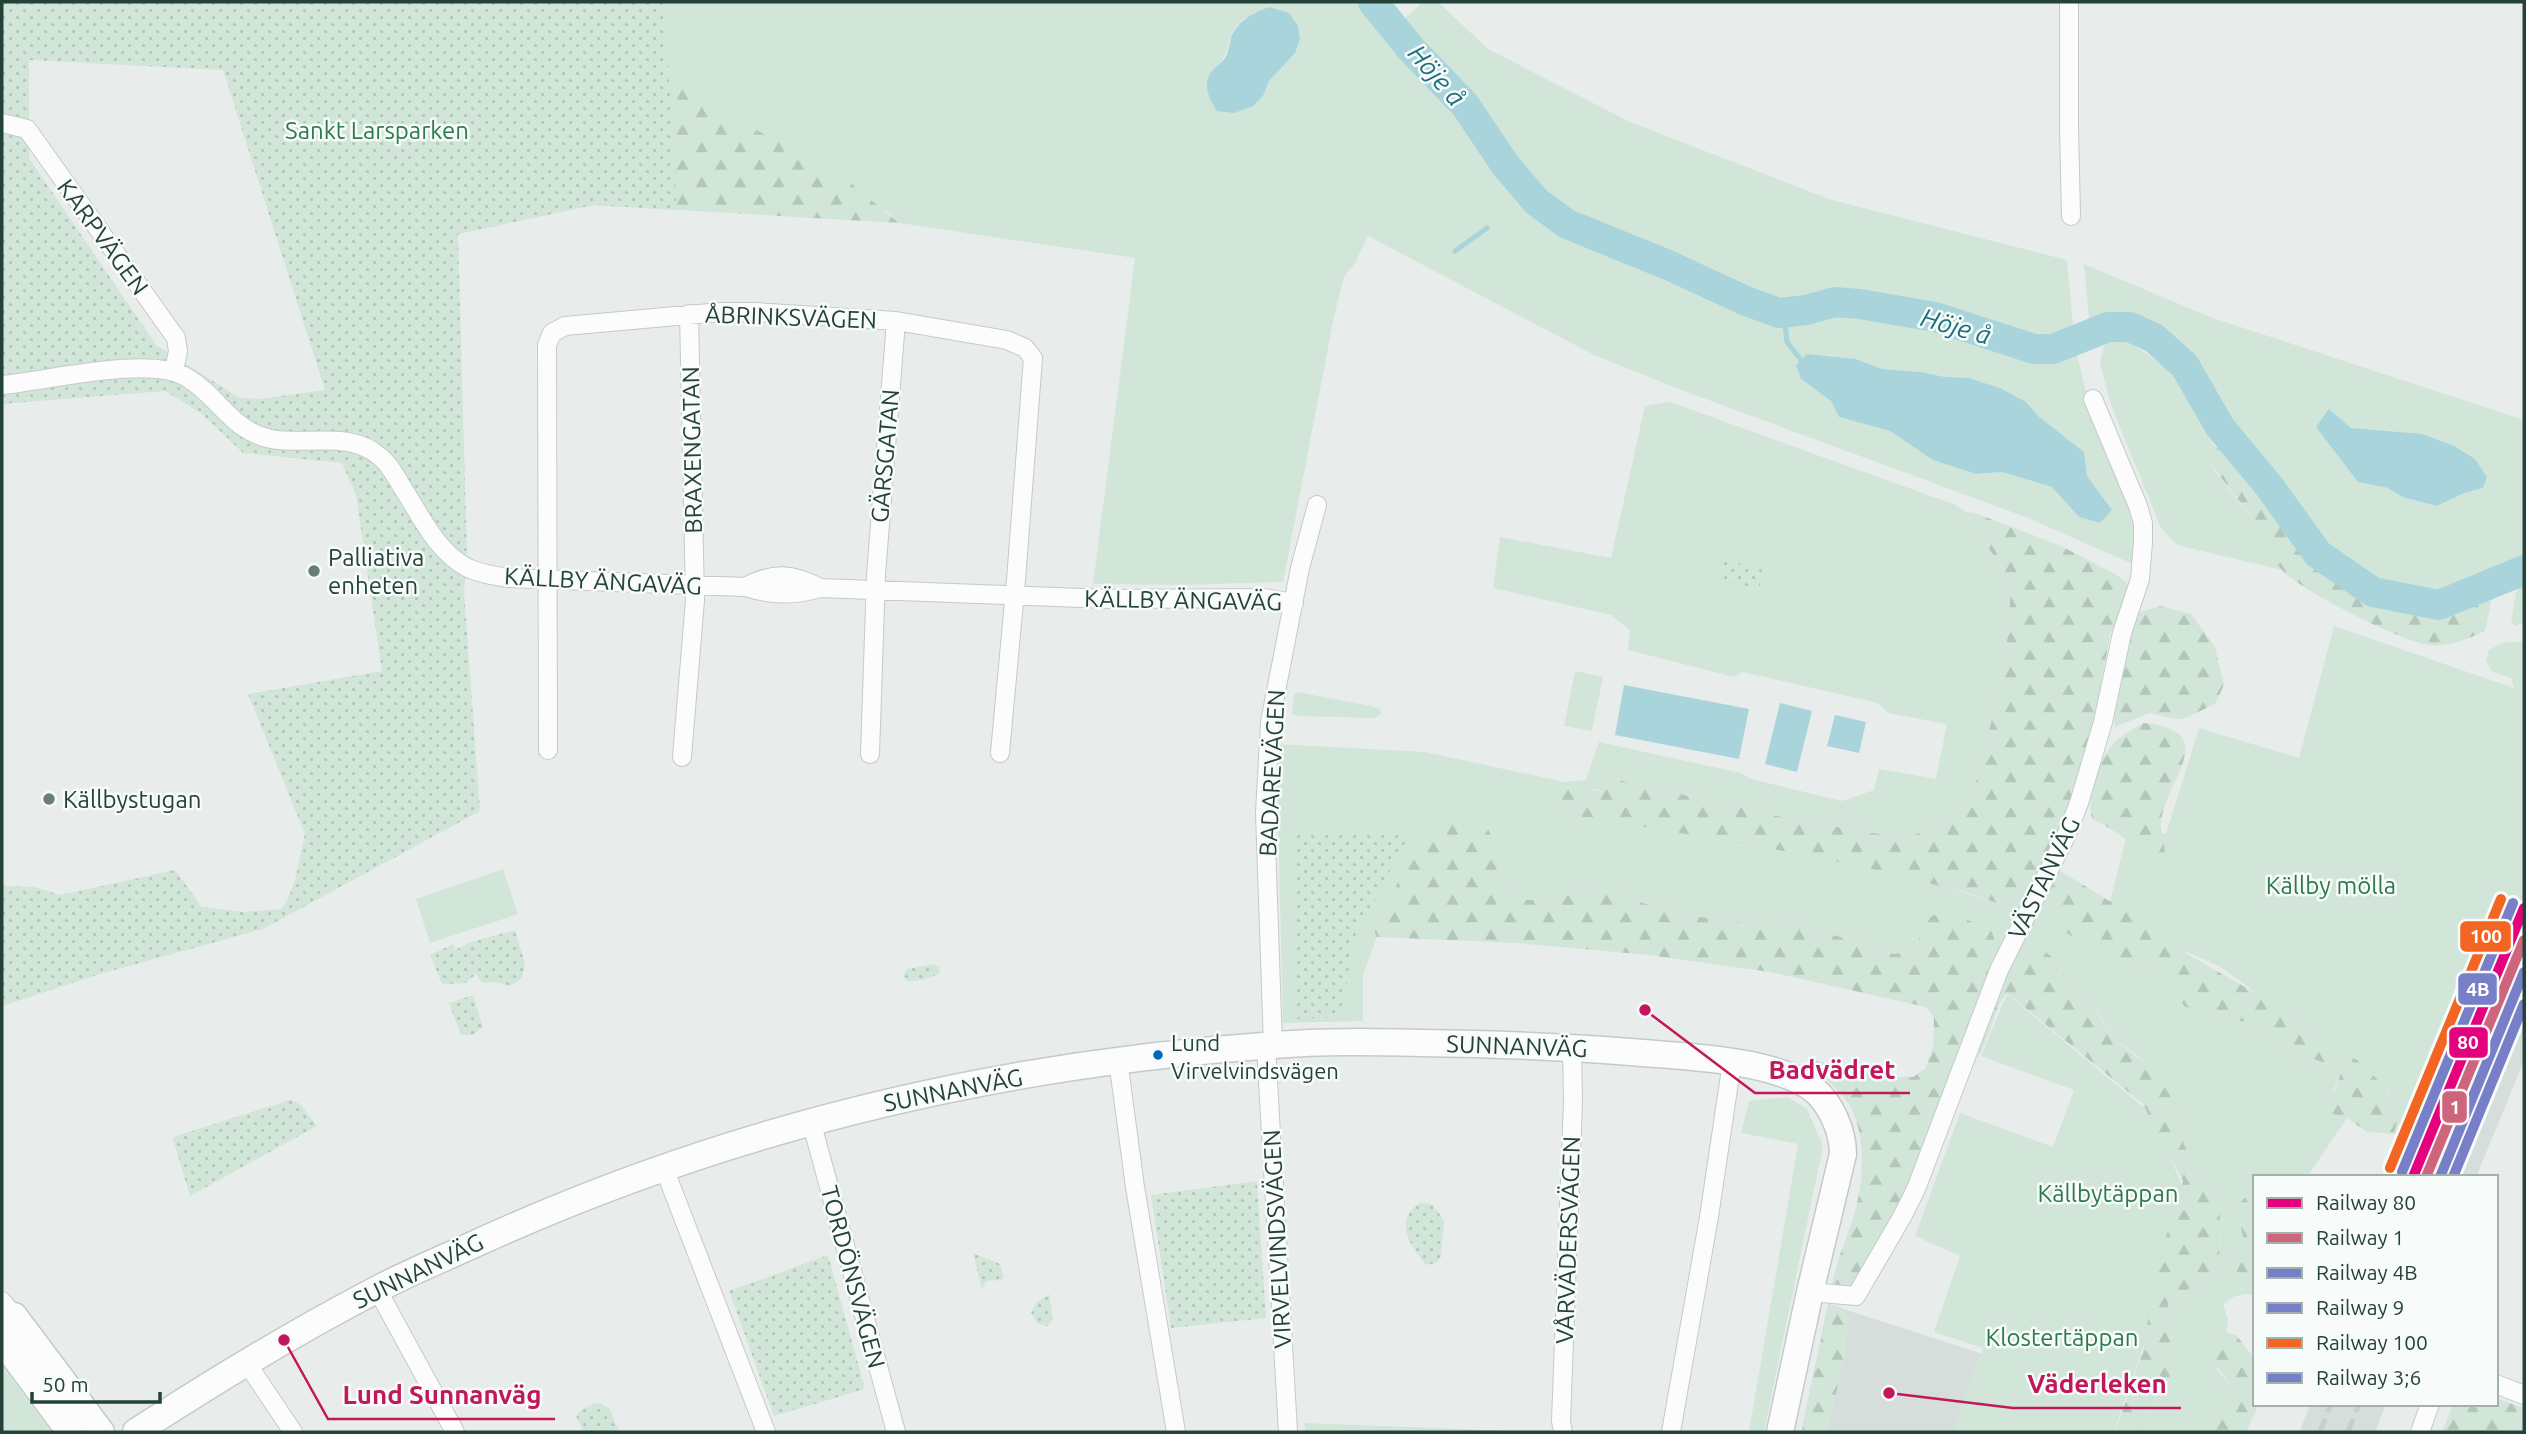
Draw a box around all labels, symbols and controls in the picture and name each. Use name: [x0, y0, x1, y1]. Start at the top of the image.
water label: Höje å: [1403, 39, 1471, 111]
park label: Sankt Larsparken: [285, 117, 469, 144]
street label: KARPVÄGEN: [52, 174, 154, 300]
street label: ÅBRINKSVÄGEN: [705, 301, 877, 333]
water label: Höje å: [1918, 302, 1994, 350]
street label: BRAXENGATAN: [677, 366, 707, 534]
street label: GÄRSGATAN: [866, 388, 904, 524]
place label: Palliativa enheten: [328, 544, 424, 599]
street label: KÄLLBY ÄNGAVÄG: [503, 562, 703, 600]
marker: Palliativa enheten: [306, 563, 322, 579]
street label: KÄLLBY ÄNGAVÄG: [1084, 585, 1282, 615]
street label: BADAREVÄGEN: [1254, 689, 1290, 857]
place label: Källbystugan: [63, 786, 201, 813]
marker: Källbystugan: [41, 791, 57, 807]
street label: VÄSTANVÄG: [2003, 813, 2085, 943]
park label: Källby mölla: [2266, 872, 2396, 899]
line badge: 100: [2459, 920, 2512, 953]
text: 100: [2470, 925, 2502, 947]
line badge: 4B: [2457, 972, 2498, 1006]
text: 4B: [2466, 978, 2490, 1000]
line badge: 80: [2448, 1026, 2489, 1059]
place label: Lund Virvelvindsvägen: [1171, 1030, 1339, 1083]
street label: SUNNANVÄG: [1446, 1030, 1588, 1062]
text: 80: [2457, 1031, 2479, 1053]
callout: Badvädret: [1755, 1046, 1910, 1093]
marker: Lund Virvelvindsvägen: [1151, 1048, 1165, 1062]
text: Badvädret: [1769, 1055, 1896, 1084]
street label: SUNNANVÄG: [881, 1063, 1025, 1117]
line badge: 1: [2441, 1090, 2468, 1124]
text: 1: [2450, 1096, 2460, 1118]
street label: VIRVELVINDSVÄGEN: [1258, 1129, 1296, 1349]
street label: VÅRVÄDERSVÄGEN: [1551, 1136, 1585, 1344]
legend: [2253, 1175, 2498, 1406]
park label: Källbytäppan: [2038, 1180, 2178, 1207]
street label: TORDÖNSVÄGEN: [816, 1183, 890, 1371]
text: Railway 80: [2316, 1190, 2416, 1214]
text: Railway 1: [2316, 1225, 2404, 1249]
street label: SUNNANVÄG: [349, 1228, 487, 1314]
text: Railway 4B: [2316, 1260, 2418, 1284]
text: Railway 9: [2316, 1295, 2404, 1319]
park label: Klostertäppan: [1986, 1324, 2138, 1351]
text: Railway 100: [2316, 1330, 2428, 1354]
scale bar: [32, 1360, 159, 1404]
callout: Väderleken: [2013, 1361, 2181, 1408]
text: Railway 3;6: [2316, 1365, 2421, 1389]
text: Väderleken: [2027, 1369, 2167, 1398]
text: 50 m: [42, 1372, 89, 1396]
callout: Lund Sunnanväg: [328, 1372, 555, 1419]
text: Lund Sunnanväg: [343, 1380, 542, 1409]

